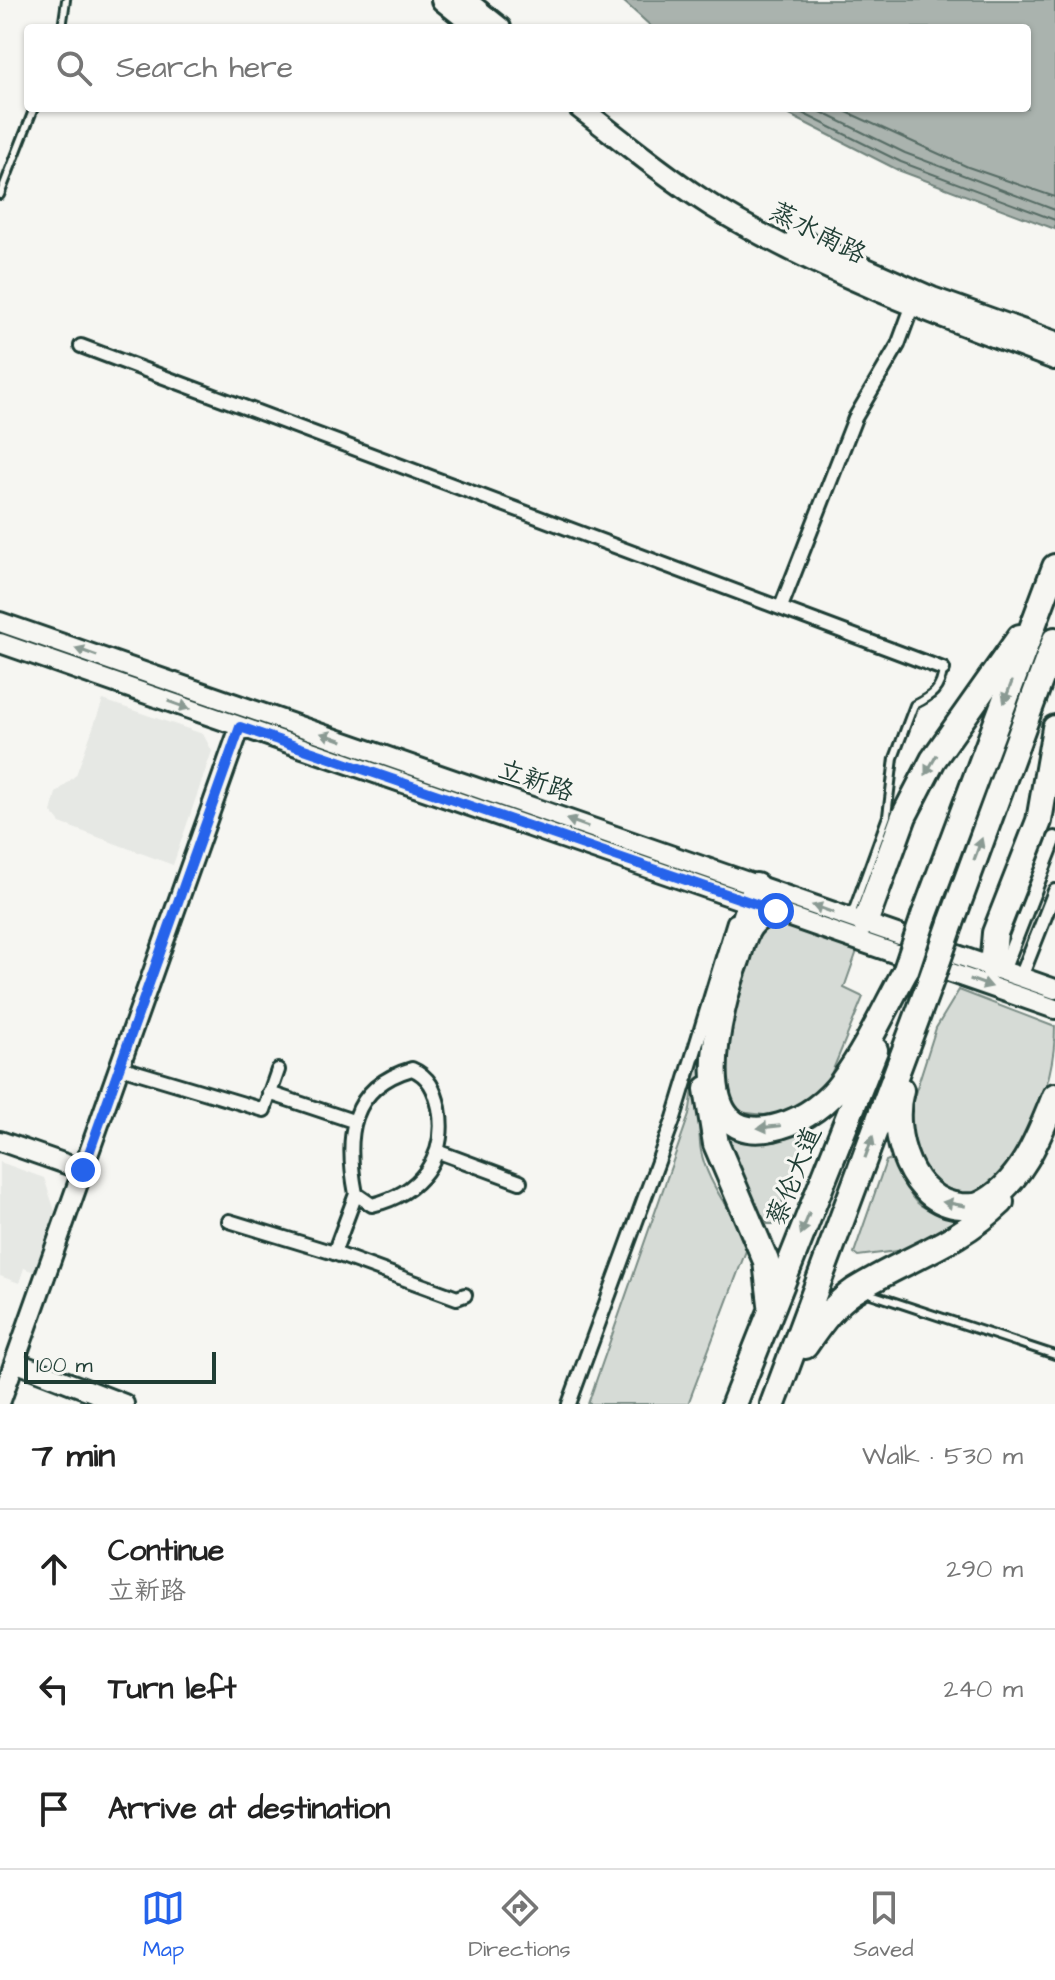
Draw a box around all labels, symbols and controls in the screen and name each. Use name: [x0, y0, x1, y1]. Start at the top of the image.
search box: [24, 24, 1031, 112]
icon: search: [52, 46, 96, 90]
text: Search here: [116, 47, 293, 89]
street label: 蒸水南路: [763, 193, 873, 273]
one-way arrow: [74, 645, 98, 657]
one-way arrow: [1001, 680, 1014, 704]
one-way arrow: [168, 700, 192, 712]
one-way arrow: [320, 730, 344, 743]
street label: 立新路: [493, 751, 579, 811]
one-way arrow: [924, 754, 938, 776]
one-way arrow: [565, 816, 589, 829]
one-way arrow: [972, 837, 985, 861]
route start: [758, 893, 794, 929]
one-way arrow: [810, 902, 834, 914]
one-way arrow: [969, 977, 993, 989]
one-way arrow: [756, 1120, 781, 1133]
street label: 蔡伦大道: [758, 1121, 830, 1231]
one-way arrow: [863, 1135, 876, 1159]
route end: [65, 1152, 101, 1188]
one-way arrow: [941, 1197, 966, 1209]
one-way arrow: [798, 1212, 811, 1236]
scale bar: [24, 1348, 216, 1384]
text: 100 m: [36, 1350, 93, 1381]
text: 7 min: [32, 1432, 115, 1480]
text: Walk · 530 m: [862, 1438, 1023, 1474]
text: Continue: [108, 1530, 224, 1572]
icon: ahead: [32, 1547, 76, 1591]
text: 290 m: [946, 1551, 1023, 1587]
text: 立新路: [108, 1573, 186, 1609]
icon: left: [32, 1667, 76, 1711]
text: Turn left: [108, 1668, 236, 1710]
text: 240 m: [943, 1671, 1023, 1707]
icon: arrive: [32, 1787, 76, 1831]
text: Arrive at destination: [108, 1788, 390, 1830]
tab: Map: [141, 1886, 185, 1965]
tab: Directions: [468, 1886, 571, 1965]
tab: Saved: [854, 1886, 914, 1965]

